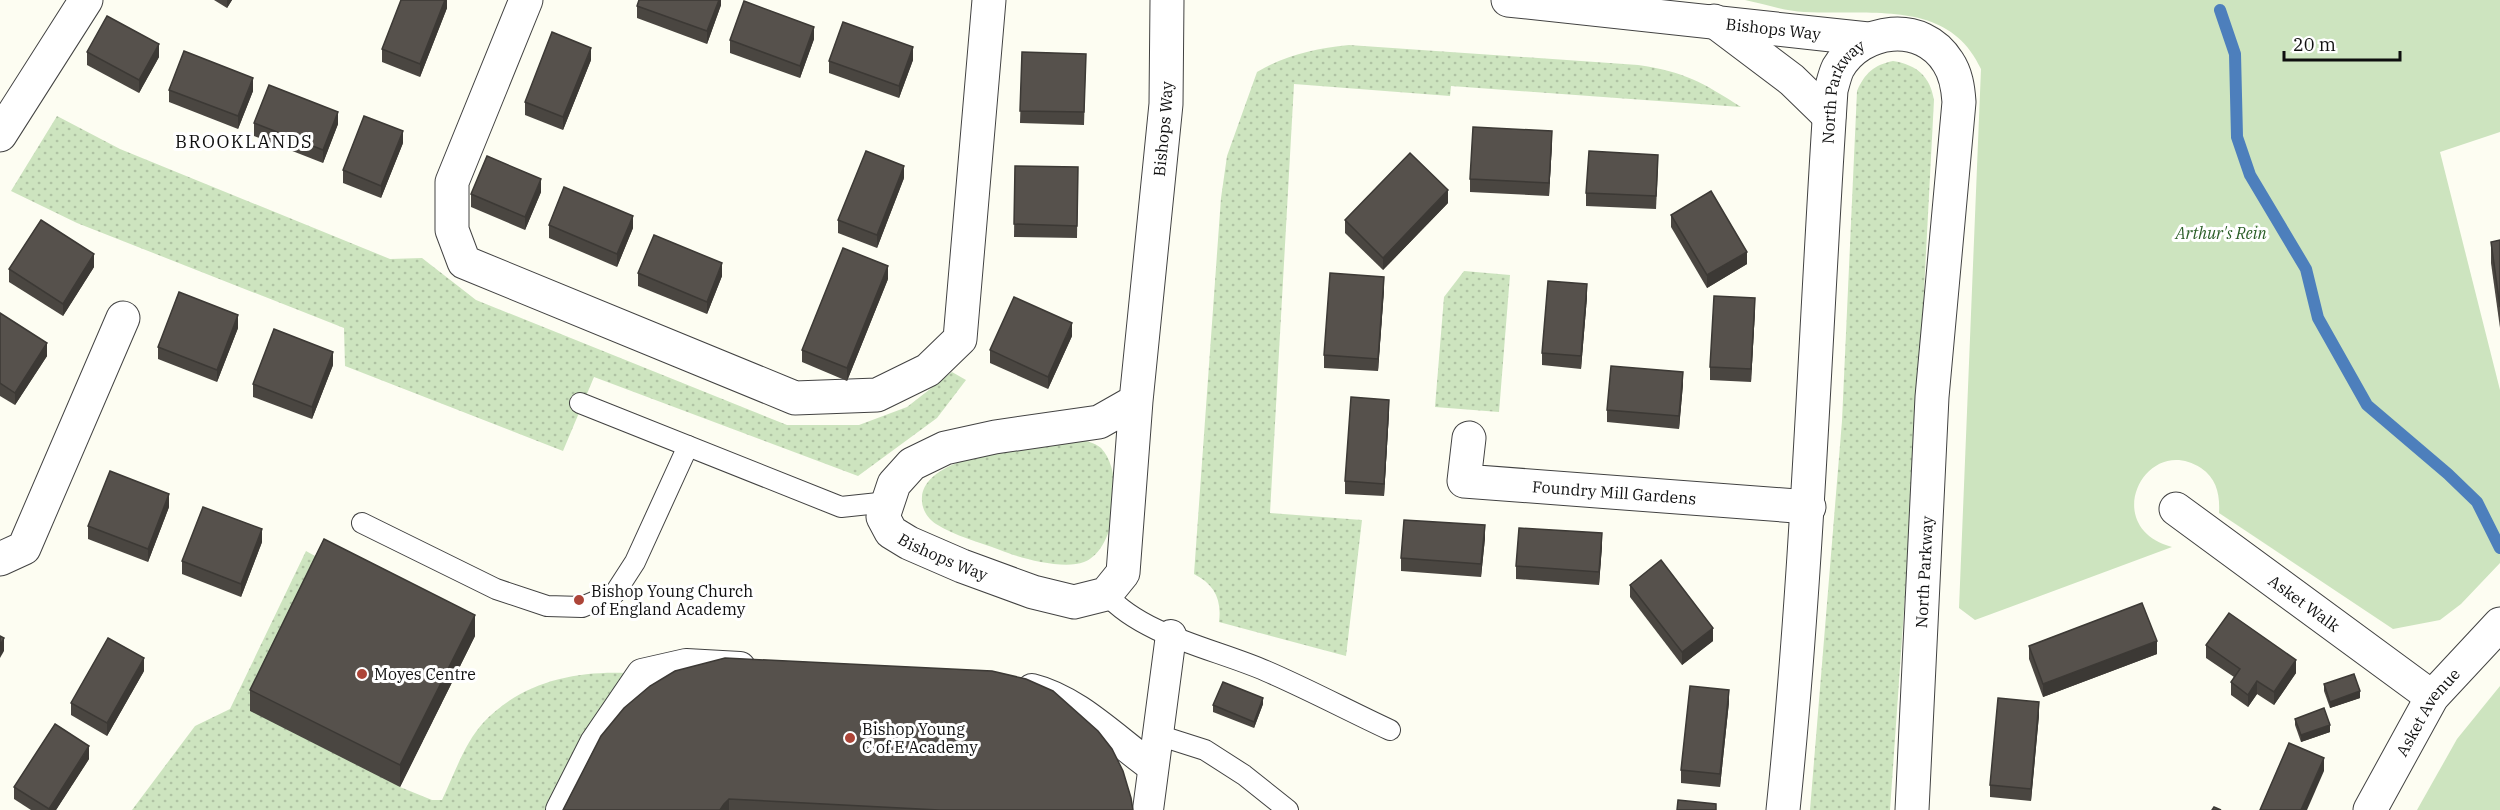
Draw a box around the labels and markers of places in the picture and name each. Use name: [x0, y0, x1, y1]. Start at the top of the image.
place label: Bishop Young Church of England Academy: [591, 581, 753, 619]
marker: Bishop Young Church of England Academy: [572, 593, 586, 607]
place label: Moyes Centre: [374, 664, 476, 684]
marker: Moyes Centre: [355, 667, 369, 681]
place label: Bishop Young C of E Academy: [862, 719, 978, 757]
marker: Bishop Young C of E Academy: [843, 731, 857, 745]

